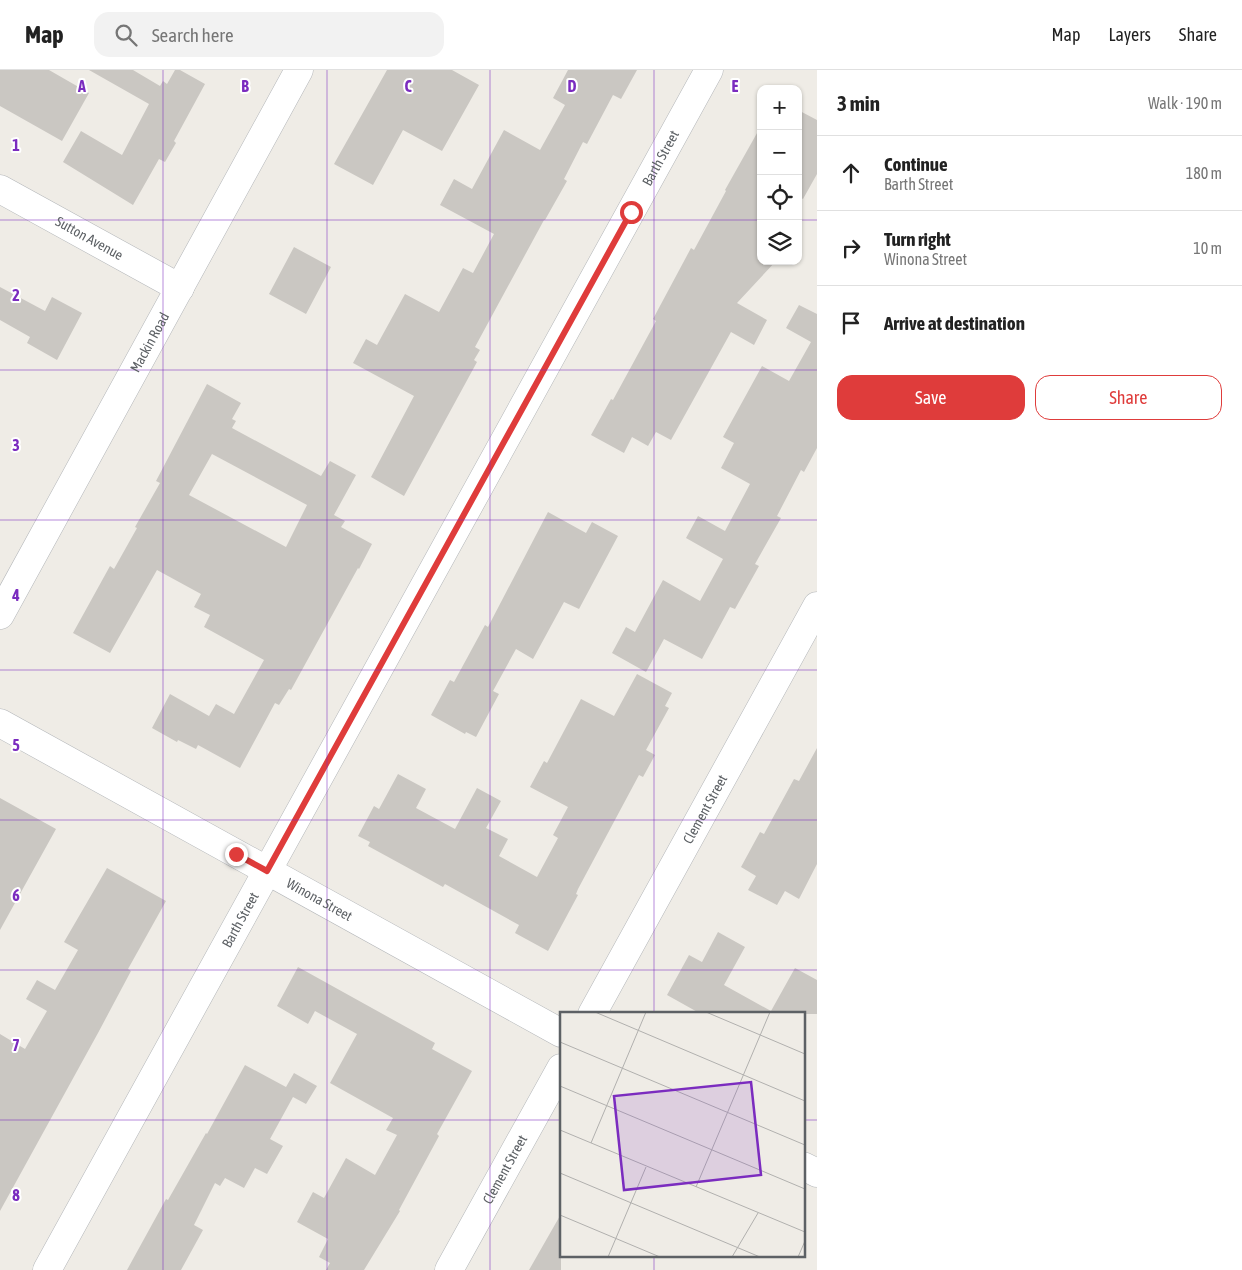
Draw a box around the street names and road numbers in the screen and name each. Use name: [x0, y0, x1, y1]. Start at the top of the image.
street label: Barth Street: [639, 128, 682, 188]
street label: Sutton Avenue: [53, 213, 126, 263]
street label: Mackin Road: [127, 310, 172, 375]
street label: Clement Street: [680, 772, 730, 846]
street label: Winona Street: [284, 875, 355, 924]
street label: Barth Street: [219, 889, 262, 950]
street label: Clement Street: [479, 1132, 530, 1207]

